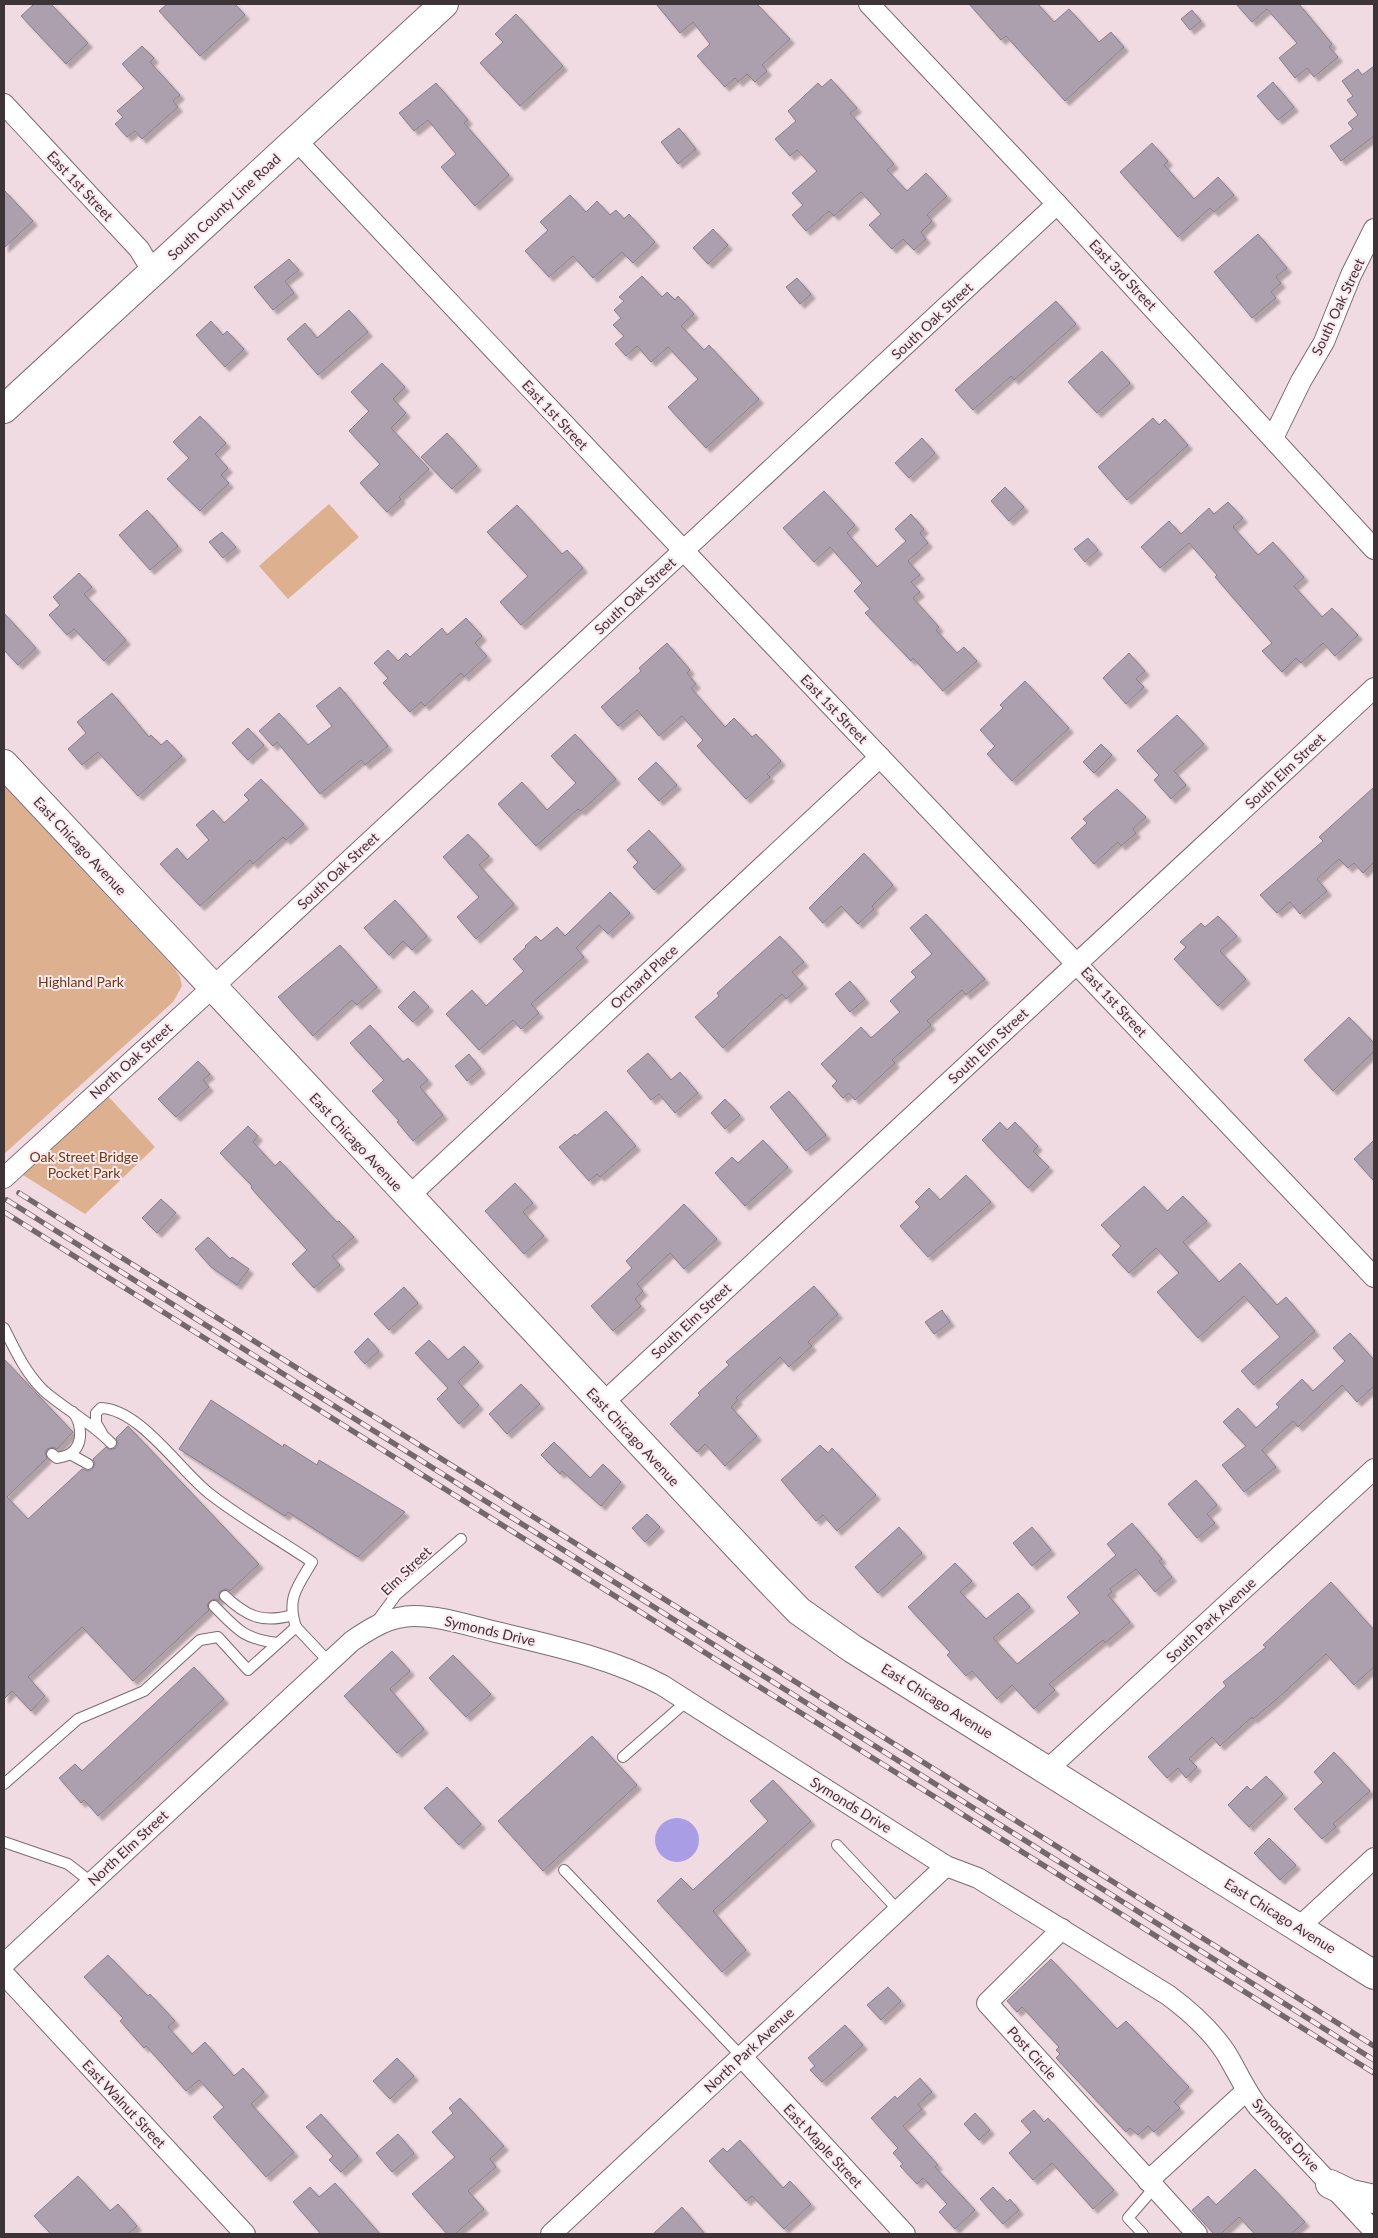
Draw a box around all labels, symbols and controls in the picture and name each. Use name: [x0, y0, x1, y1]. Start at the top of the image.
street label: East 1st Street: [44, 147, 117, 224]
street label: South County Line Road: [164, 150, 284, 263]
street label: East 3rd Street: [1086, 236, 1161, 314]
street label: South Oak Street: [1308, 255, 1367, 358]
street label: South Oak Street: [887, 279, 976, 363]
street label: East 1st Street: [519, 376, 592, 453]
street label: South Oak Street: [590, 554, 679, 638]
street label: East 1st Street: [797, 671, 871, 747]
street label: South Elm Street: [1241, 729, 1328, 812]
street label: East Chicago Avenue: [30, 793, 130, 898]
street label: South Oak Street: [293, 829, 382, 913]
street label: Orchard Place: [606, 941, 681, 1012]
street label: East 1st Street: [1078, 963, 1151, 1040]
park label: Highland Park: [38, 973, 125, 990]
street label: South Elm Street: [944, 1004, 1031, 1087]
street label: North Oak Street: [86, 1019, 176, 1102]
street label: East Chicago Avenue: [306, 1089, 406, 1194]
park label: Oak Street Bridge Pocket Park: [30, 1148, 138, 1181]
street label: South Elm Street: [647, 1279, 734, 1362]
street label: East Chicago Avenue: [583, 1384, 683, 1489]
street label: Elm Street: [377, 1543, 434, 1599]
street label: South Park Avenue: [1162, 1574, 1259, 1666]
street label: Symonds Drive: [443, 1612, 537, 1649]
street label: East Chicago Avenue: [878, 1659, 996, 1742]
street label: Symonds Drive: [808, 1773, 895, 1836]
street label: North Elm Street: [84, 1806, 171, 1889]
street label: East Chicago Avenue: [1221, 1874, 1339, 1957]
street label: North Park Avenue: [700, 2004, 797, 2096]
street label: Post Circle: [1004, 2023, 1061, 2083]
street label: East Walnut Street: [79, 2056, 170, 2151]
street label: Symonds Drive: [1249, 2095, 1324, 2175]
street label: East Maple Street: [780, 2100, 867, 2191]

